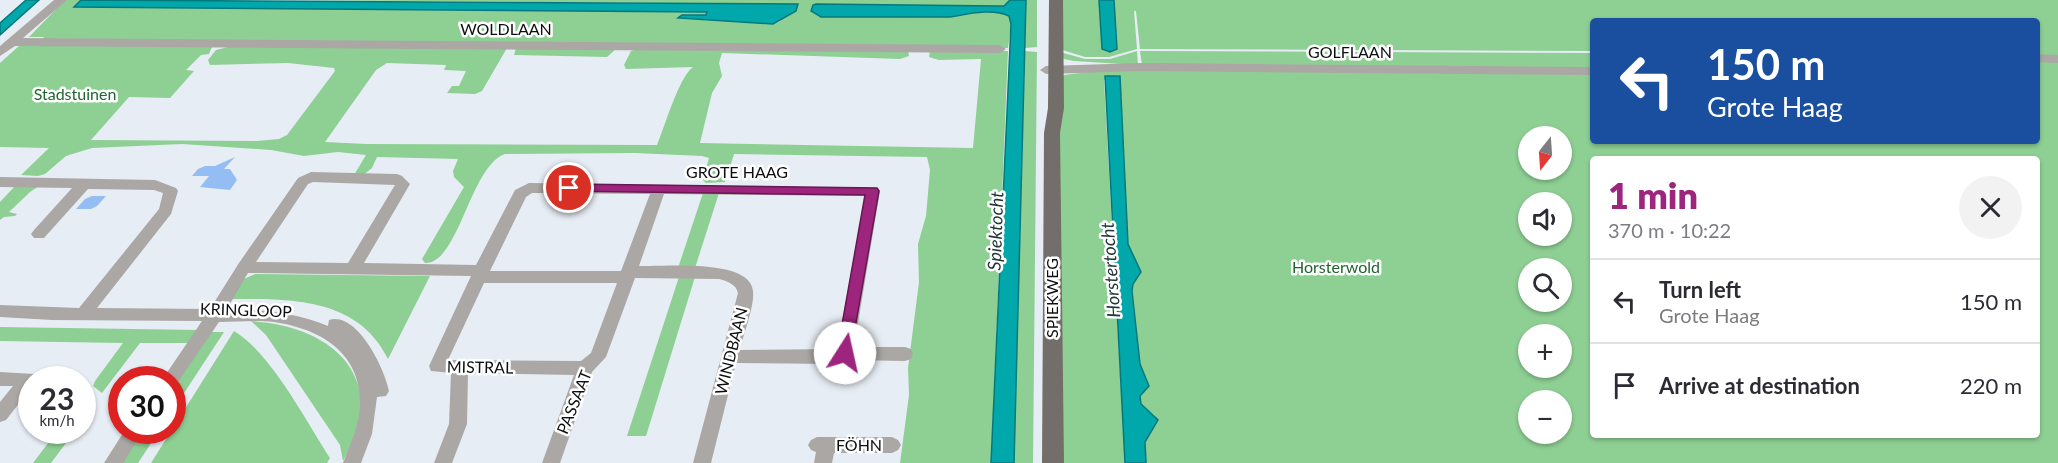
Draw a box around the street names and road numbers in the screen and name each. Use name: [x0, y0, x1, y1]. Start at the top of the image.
street label: WOLDLAAN: [460, 19, 552, 38]
street label: GOLFLAAN: [1308, 42, 1392, 61]
street label: GROTE HAAG: [686, 162, 788, 181]
street label: SPIEKWEG: [1042, 258, 1061, 338]
street label: KRINGLOOP: [200, 298, 293, 321]
street label: WINDBAAN: [710, 305, 751, 397]
street label: MISTRAL: [447, 356, 513, 377]
street label: PASSAAT: [552, 367, 595, 436]
street label: FÖHN: [836, 435, 882, 454]

